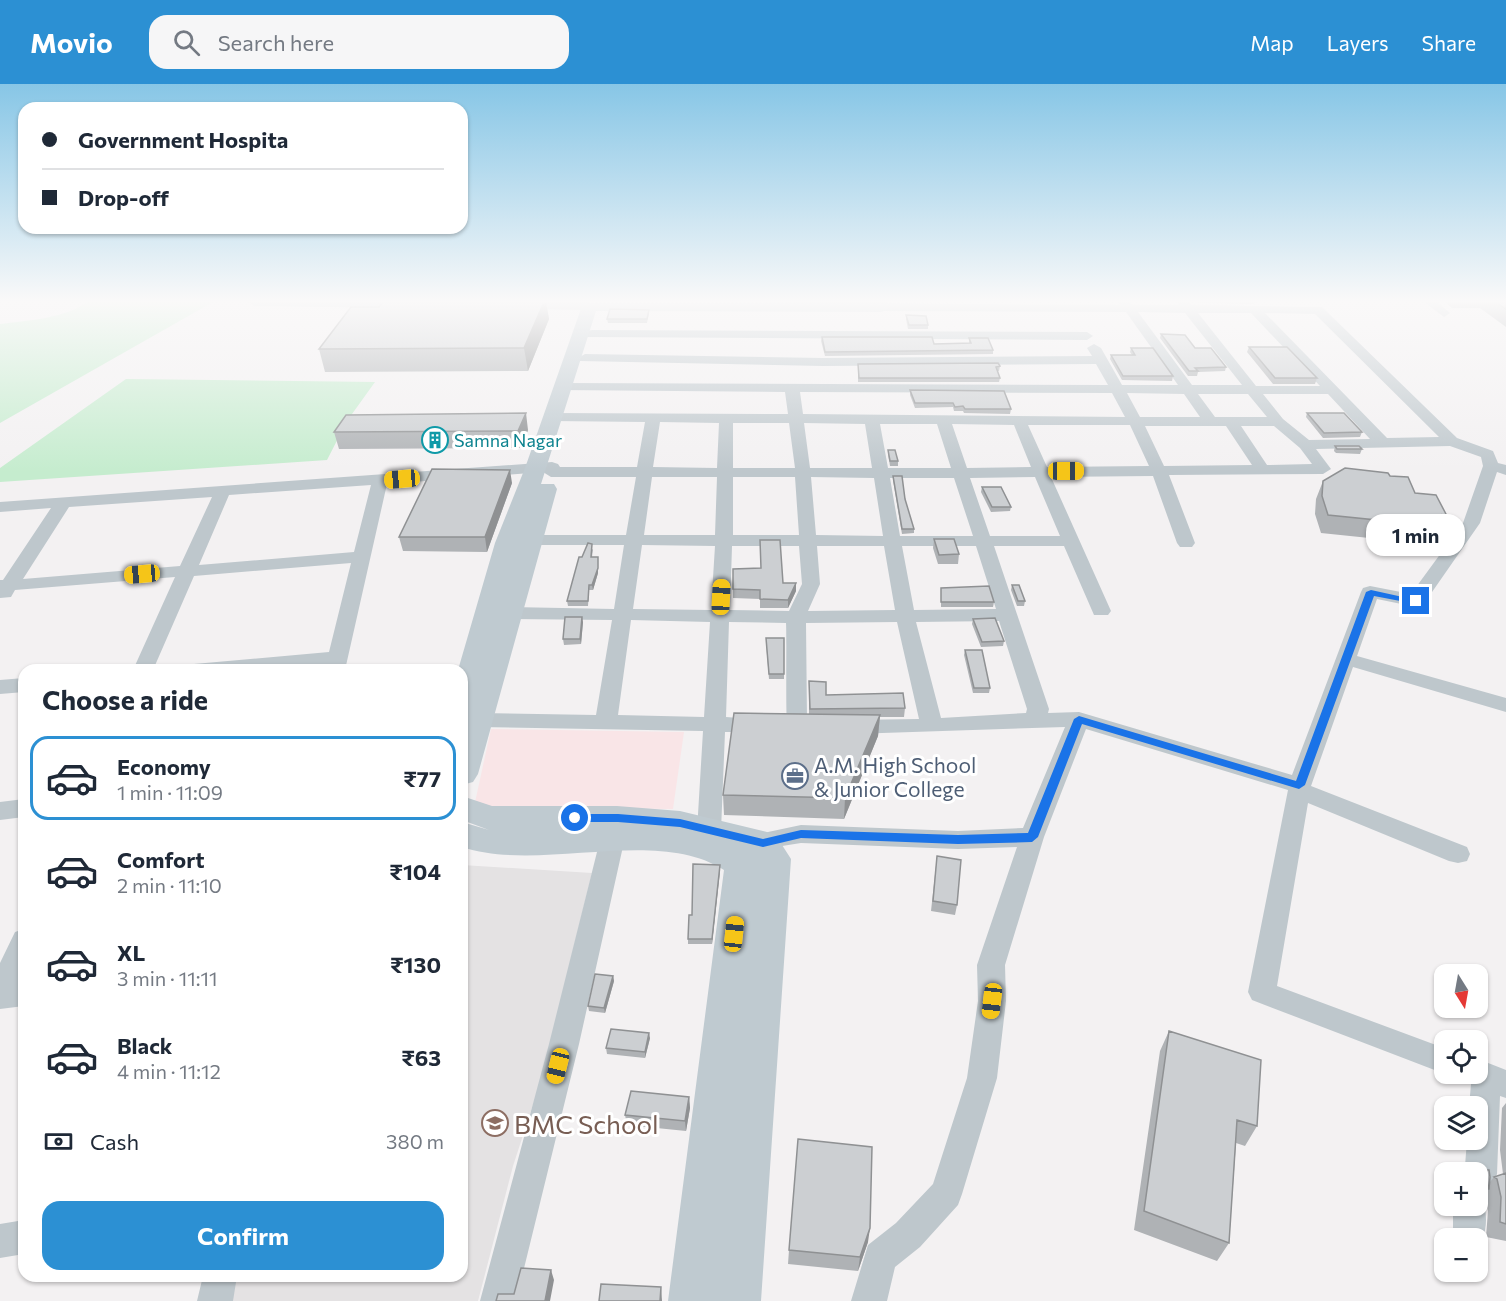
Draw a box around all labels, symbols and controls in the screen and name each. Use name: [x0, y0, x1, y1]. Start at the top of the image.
search box: [149, 15, 569, 69]
text: Movio: [30, 25, 113, 59]
icon: search: [170, 26, 203, 59]
text: Search here: [218, 29, 334, 56]
text: Map: [1250, 30, 1294, 55]
text: Layers: [1327, 30, 1389, 55]
text: Share: [1422, 30, 1476, 55]
text: Government Hospita: [78, 126, 288, 153]
text: Drop-off: [78, 184, 169, 211]
building icon: Samna Nagar: [420, 425, 450, 455]
place label: Samna Nagar: [454, 429, 562, 451]
car: [1048, 462, 1084, 480]
car: [383, 468, 421, 490]
callout: 1 min: [1366, 514, 1466, 556]
text: 1 min: [1392, 523, 1439, 547]
car: [123, 563, 161, 585]
car: [711, 579, 731, 615]
route end: [1402, 587, 1429, 614]
text: Choose a ride: [42, 683, 208, 716]
icon: car: [45, 751, 99, 805]
place label: A.M. High School & Junior College: [814, 752, 976, 801]
text: Economy: [117, 753, 211, 780]
office icon: A.M. High School & Junior College: [780, 761, 810, 791]
text: ₹77: [403, 765, 441, 792]
text: 1 min · 11:09: [117, 780, 223, 804]
route start: [561, 804, 588, 831]
icon: car: [45, 844, 99, 898]
text: Comfort: [117, 846, 205, 873]
text: ₹104: [389, 858, 441, 885]
text: 2 min · 11:10: [117, 873, 222, 897]
car: [723, 915, 745, 953]
icon: car: [45, 937, 99, 991]
text: XL: [117, 939, 145, 966]
text: ₹130: [390, 951, 441, 978]
north arrow: [1434, 964, 1488, 1018]
map controls: [1434, 964, 1488, 1282]
text: 3 min · 11:11: [117, 966, 218, 990]
car: [981, 982, 1003, 1020]
icon: car: [45, 1030, 99, 1084]
button: locate: [1434, 1030, 1488, 1084]
text: Black: [117, 1032, 172, 1059]
text: ₹63: [401, 1044, 441, 1071]
car: [545, 1046, 571, 1086]
text: 4 min · 11:12: [117, 1059, 221, 1083]
button: layers: [1434, 1096, 1488, 1150]
school or university icon: BMC School: [480, 1108, 510, 1138]
place label: BMC School: [514, 1108, 659, 1139]
icon: cash: [42, 1125, 75, 1158]
text: Cash: [90, 1128, 139, 1155]
text: 380 m: [386, 1129, 444, 1153]
button: +: [1434, 1162, 1488, 1216]
button: Confirm: [42, 1201, 444, 1270]
button: −: [1434, 1228, 1488, 1282]

